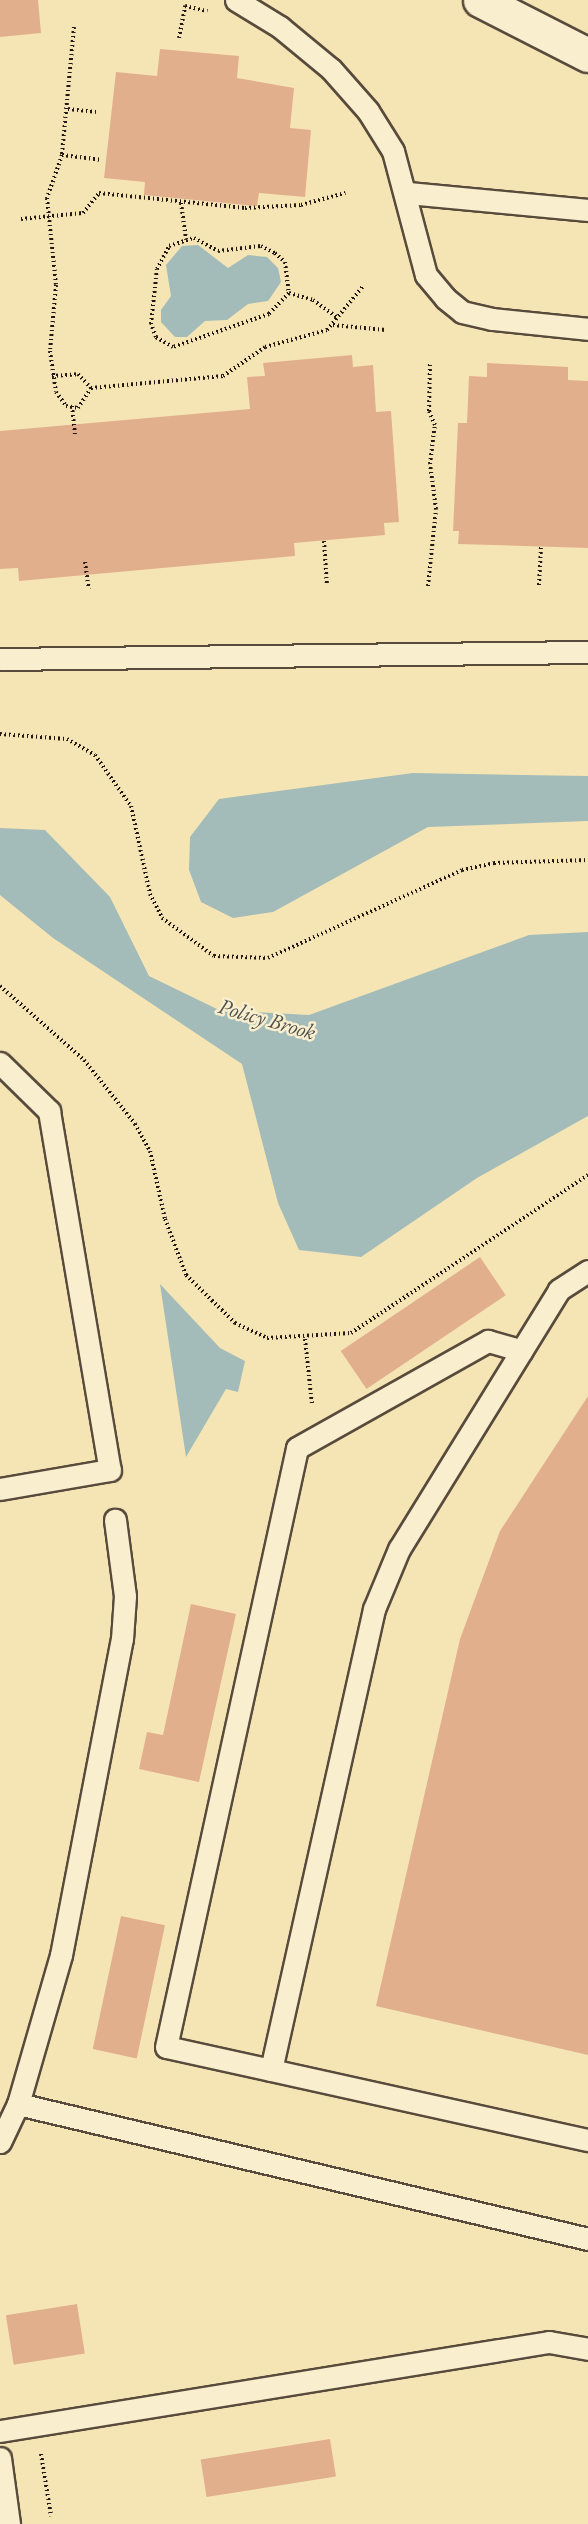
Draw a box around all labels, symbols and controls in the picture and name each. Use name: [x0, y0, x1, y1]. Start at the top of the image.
water label: Policy Brook: [215, 993, 319, 1045]

